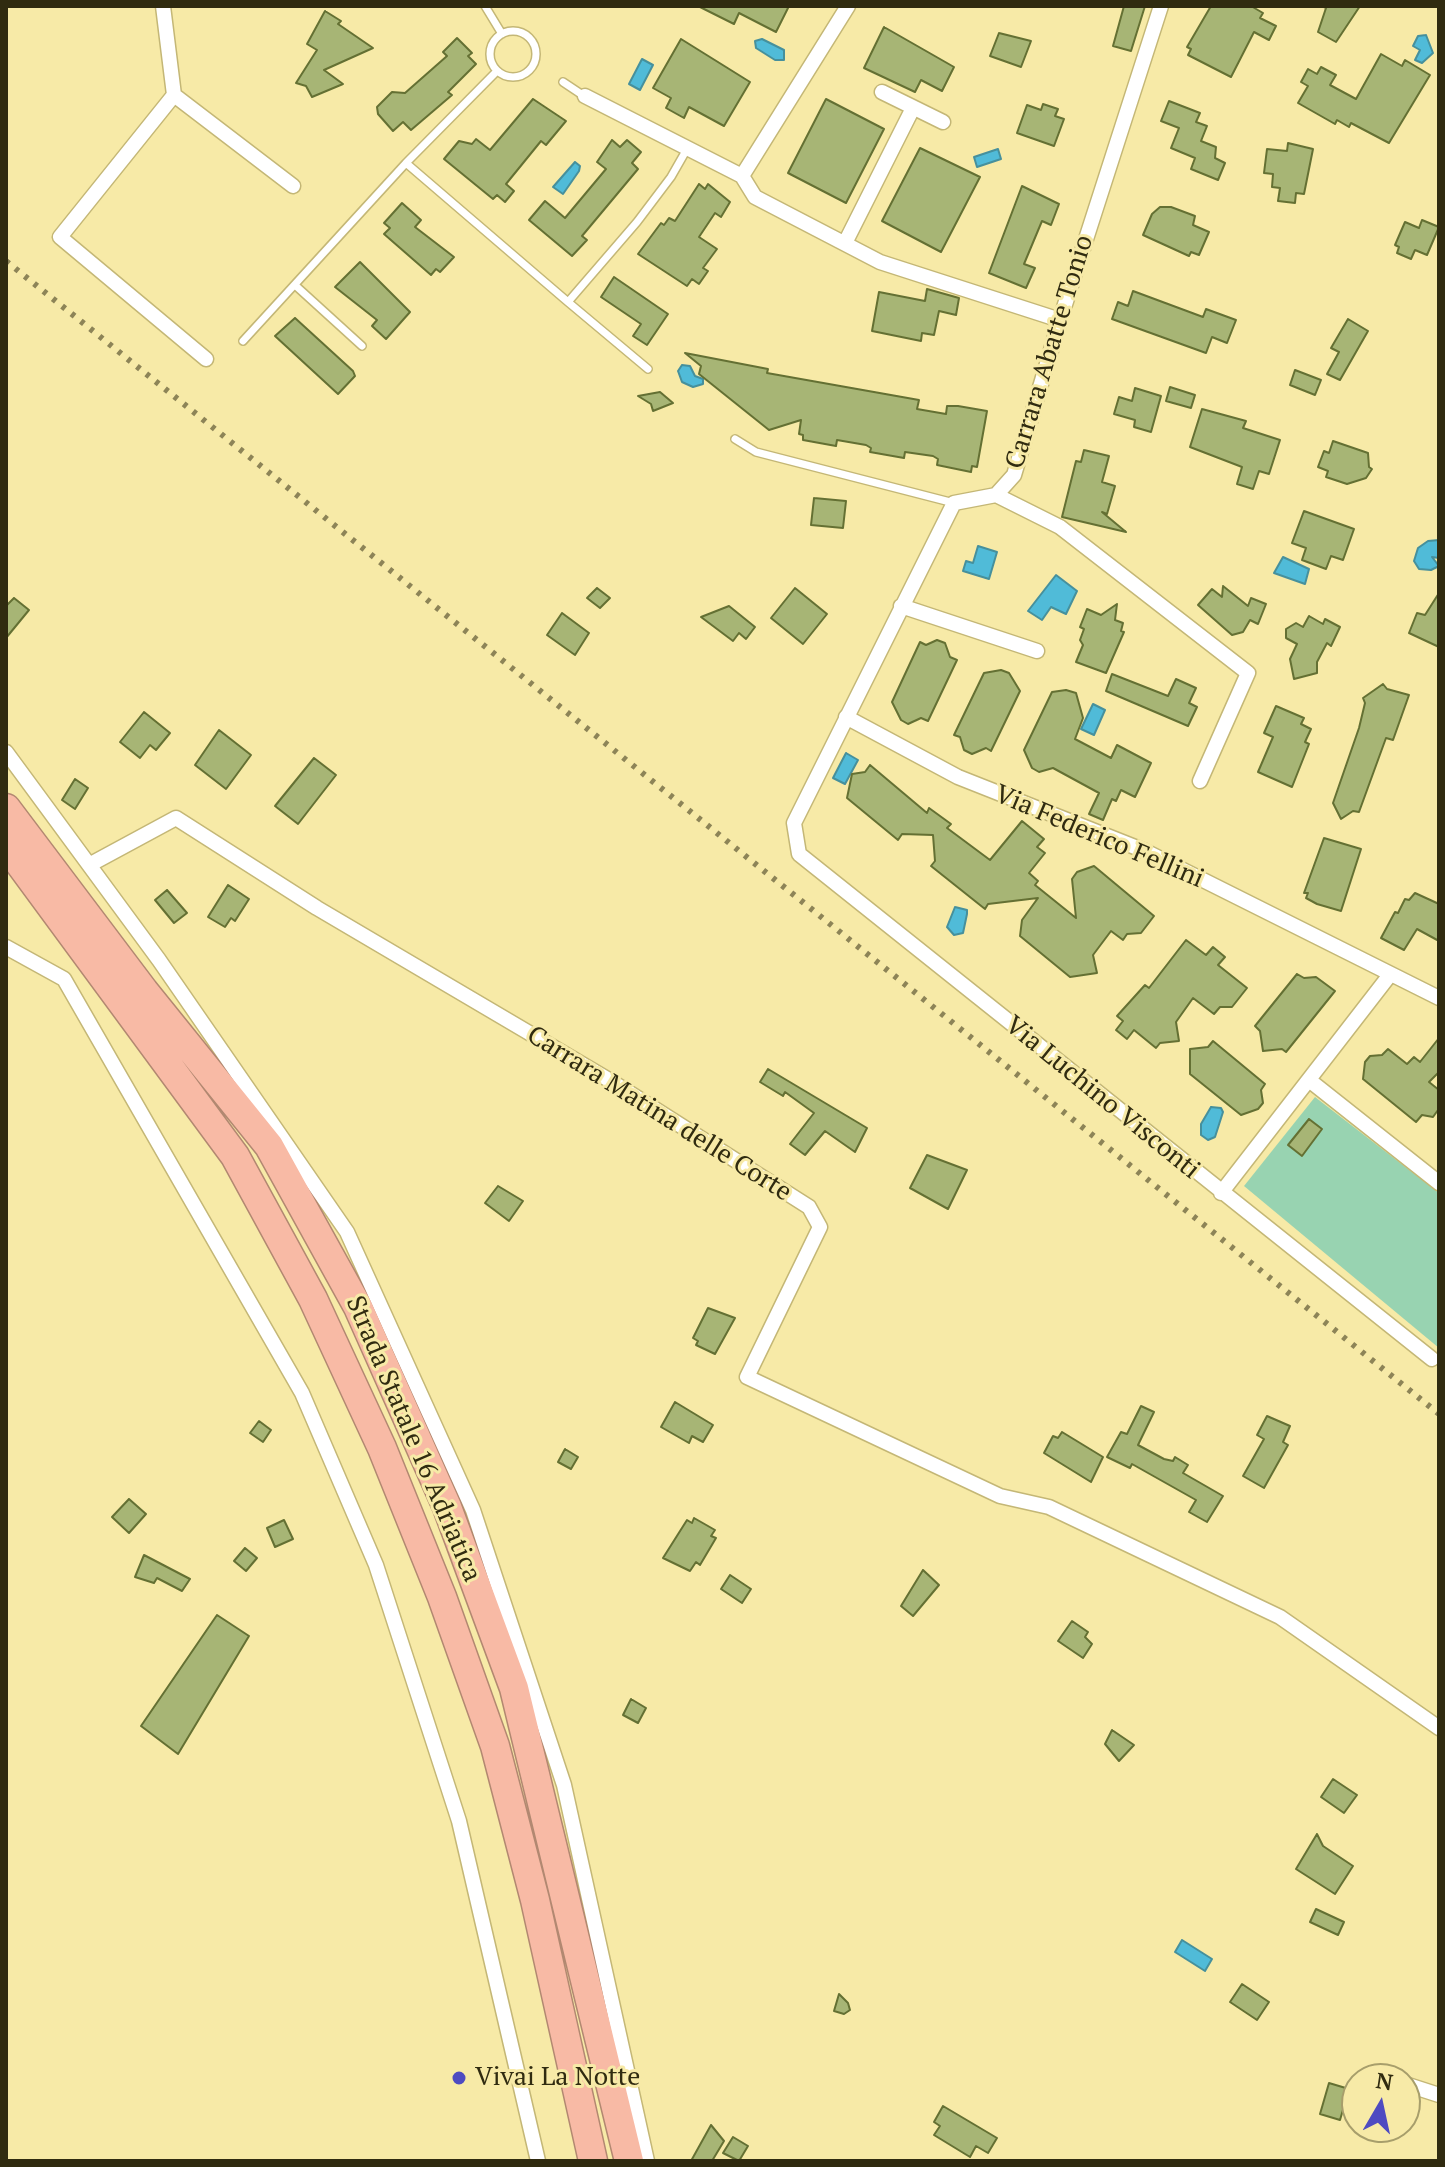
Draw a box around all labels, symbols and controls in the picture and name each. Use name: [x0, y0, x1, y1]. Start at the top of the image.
street label: Carrara Abatte Tonio: [1000, 231, 1100, 473]
street label: Via Federico Fellini: [990, 779, 1208, 895]
street label: Via Luchino Visconti: [998, 1010, 1206, 1186]
street label: Carrara Matina delle Corte: [521, 1020, 797, 1208]
street label: Strada Statale 16 Adriatica: [339, 1292, 487, 1586]
place label: Vivai La Notte: [475, 2062, 640, 2094]
north arrow: [1341, 2063, 1421, 2143]
text: N: [1374, 2065, 1395, 2096]
marker: Vivai La Notte: [450, 2069, 468, 2087]

